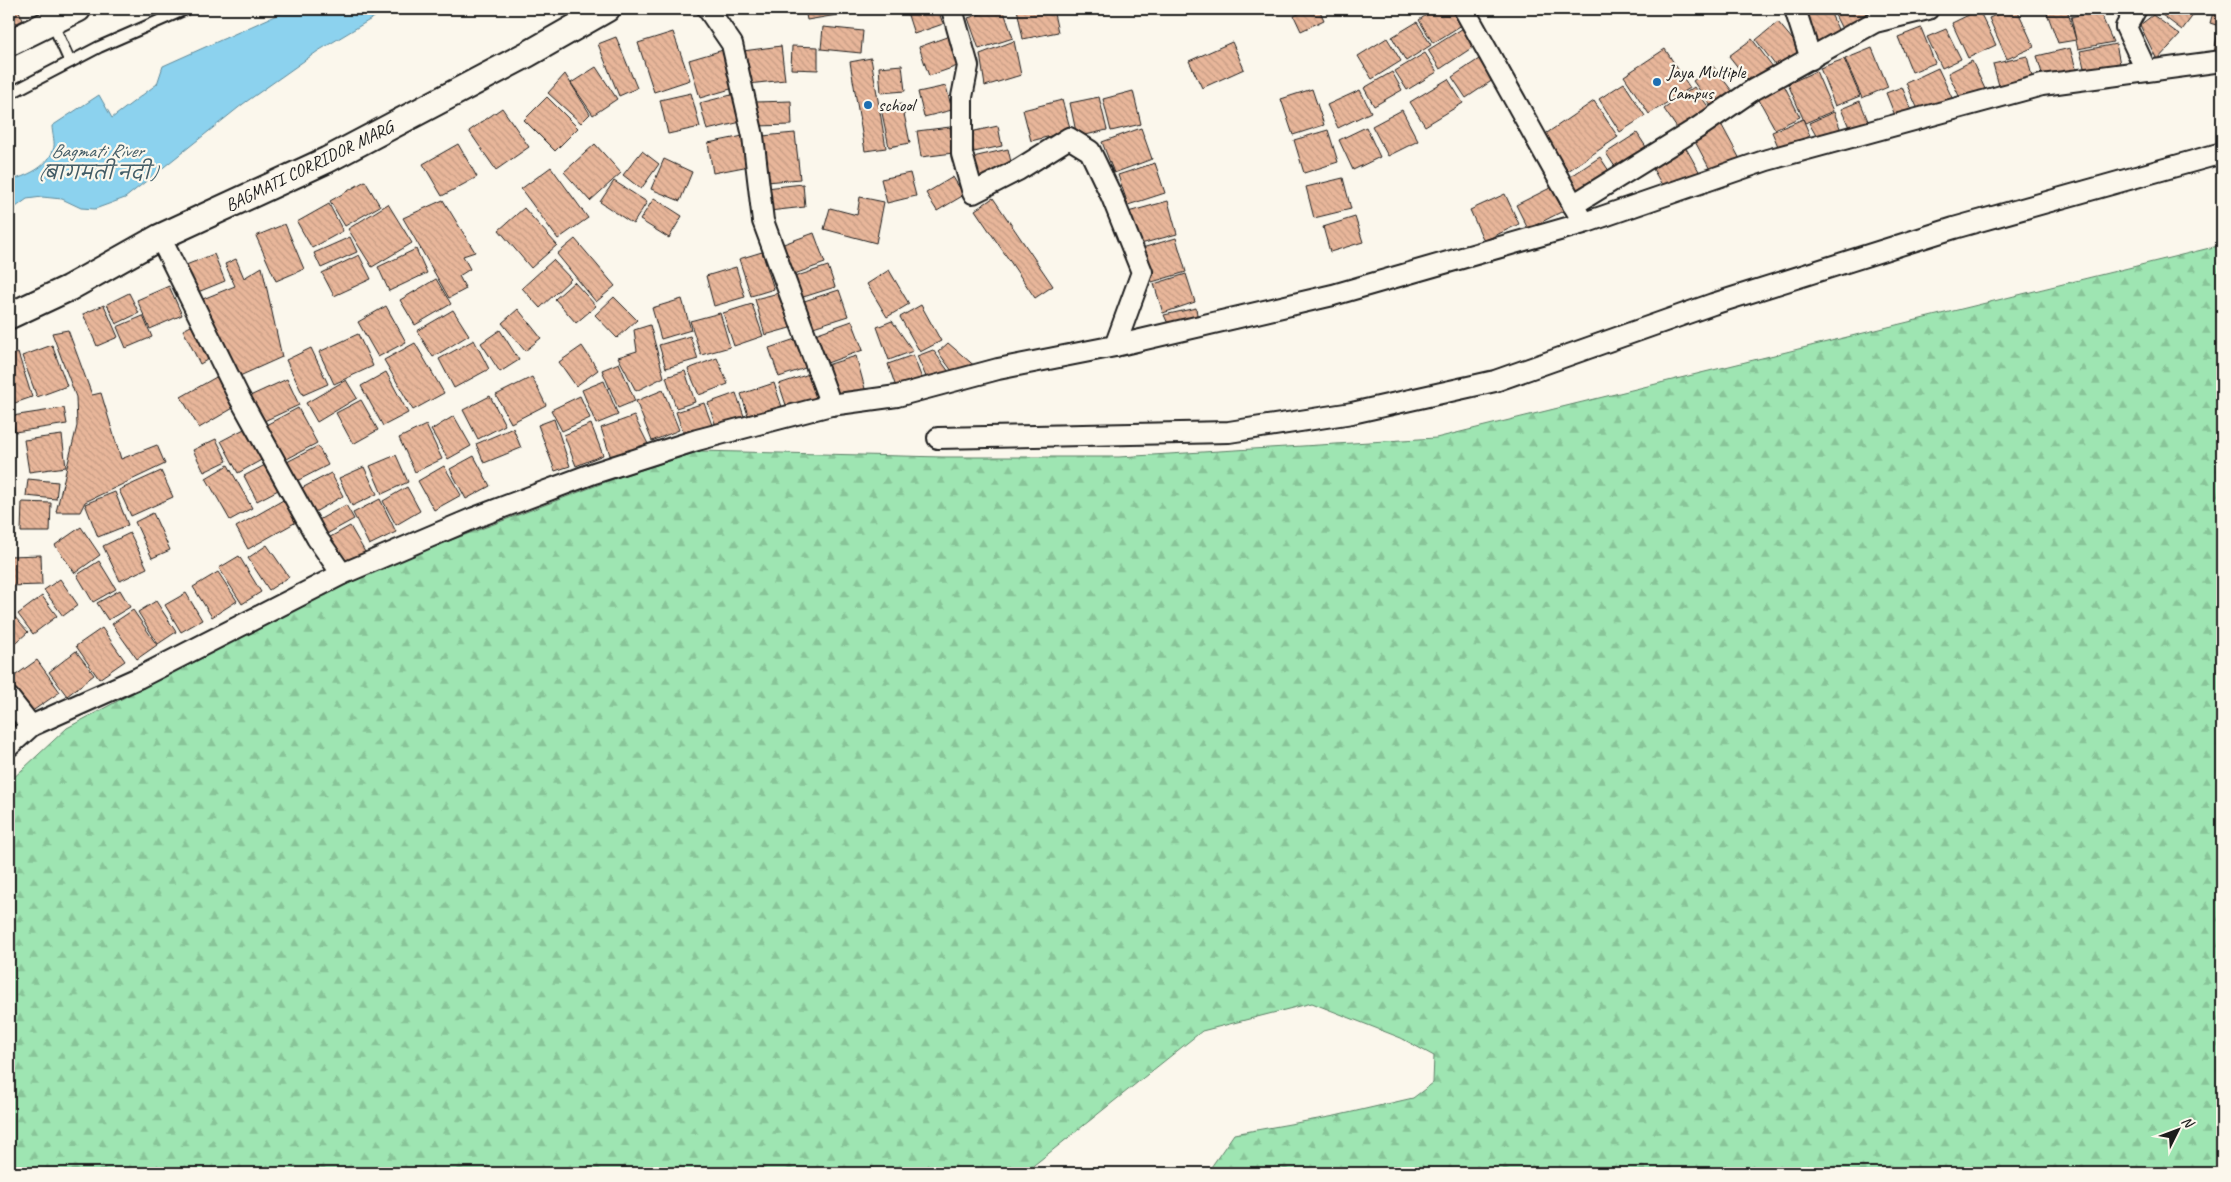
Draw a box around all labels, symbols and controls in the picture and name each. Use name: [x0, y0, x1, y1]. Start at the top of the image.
place label: Jaya Multiple Campus: [1666, 61, 1746, 104]
marker: Jaya Multiple Campus: [1651, 76, 1663, 88]
place label: school: [878, 94, 917, 116]
marker: school: [862, 99, 874, 111]
street label: BAGMATI CORRIDOR MARG: [221, 114, 399, 216]
water label: Bagmati River (बागमती नदी): [38, 139, 161, 185]
north arrow: [2154, 1104, 2204, 1154]
text: N: [2178, 1113, 2198, 1132]

